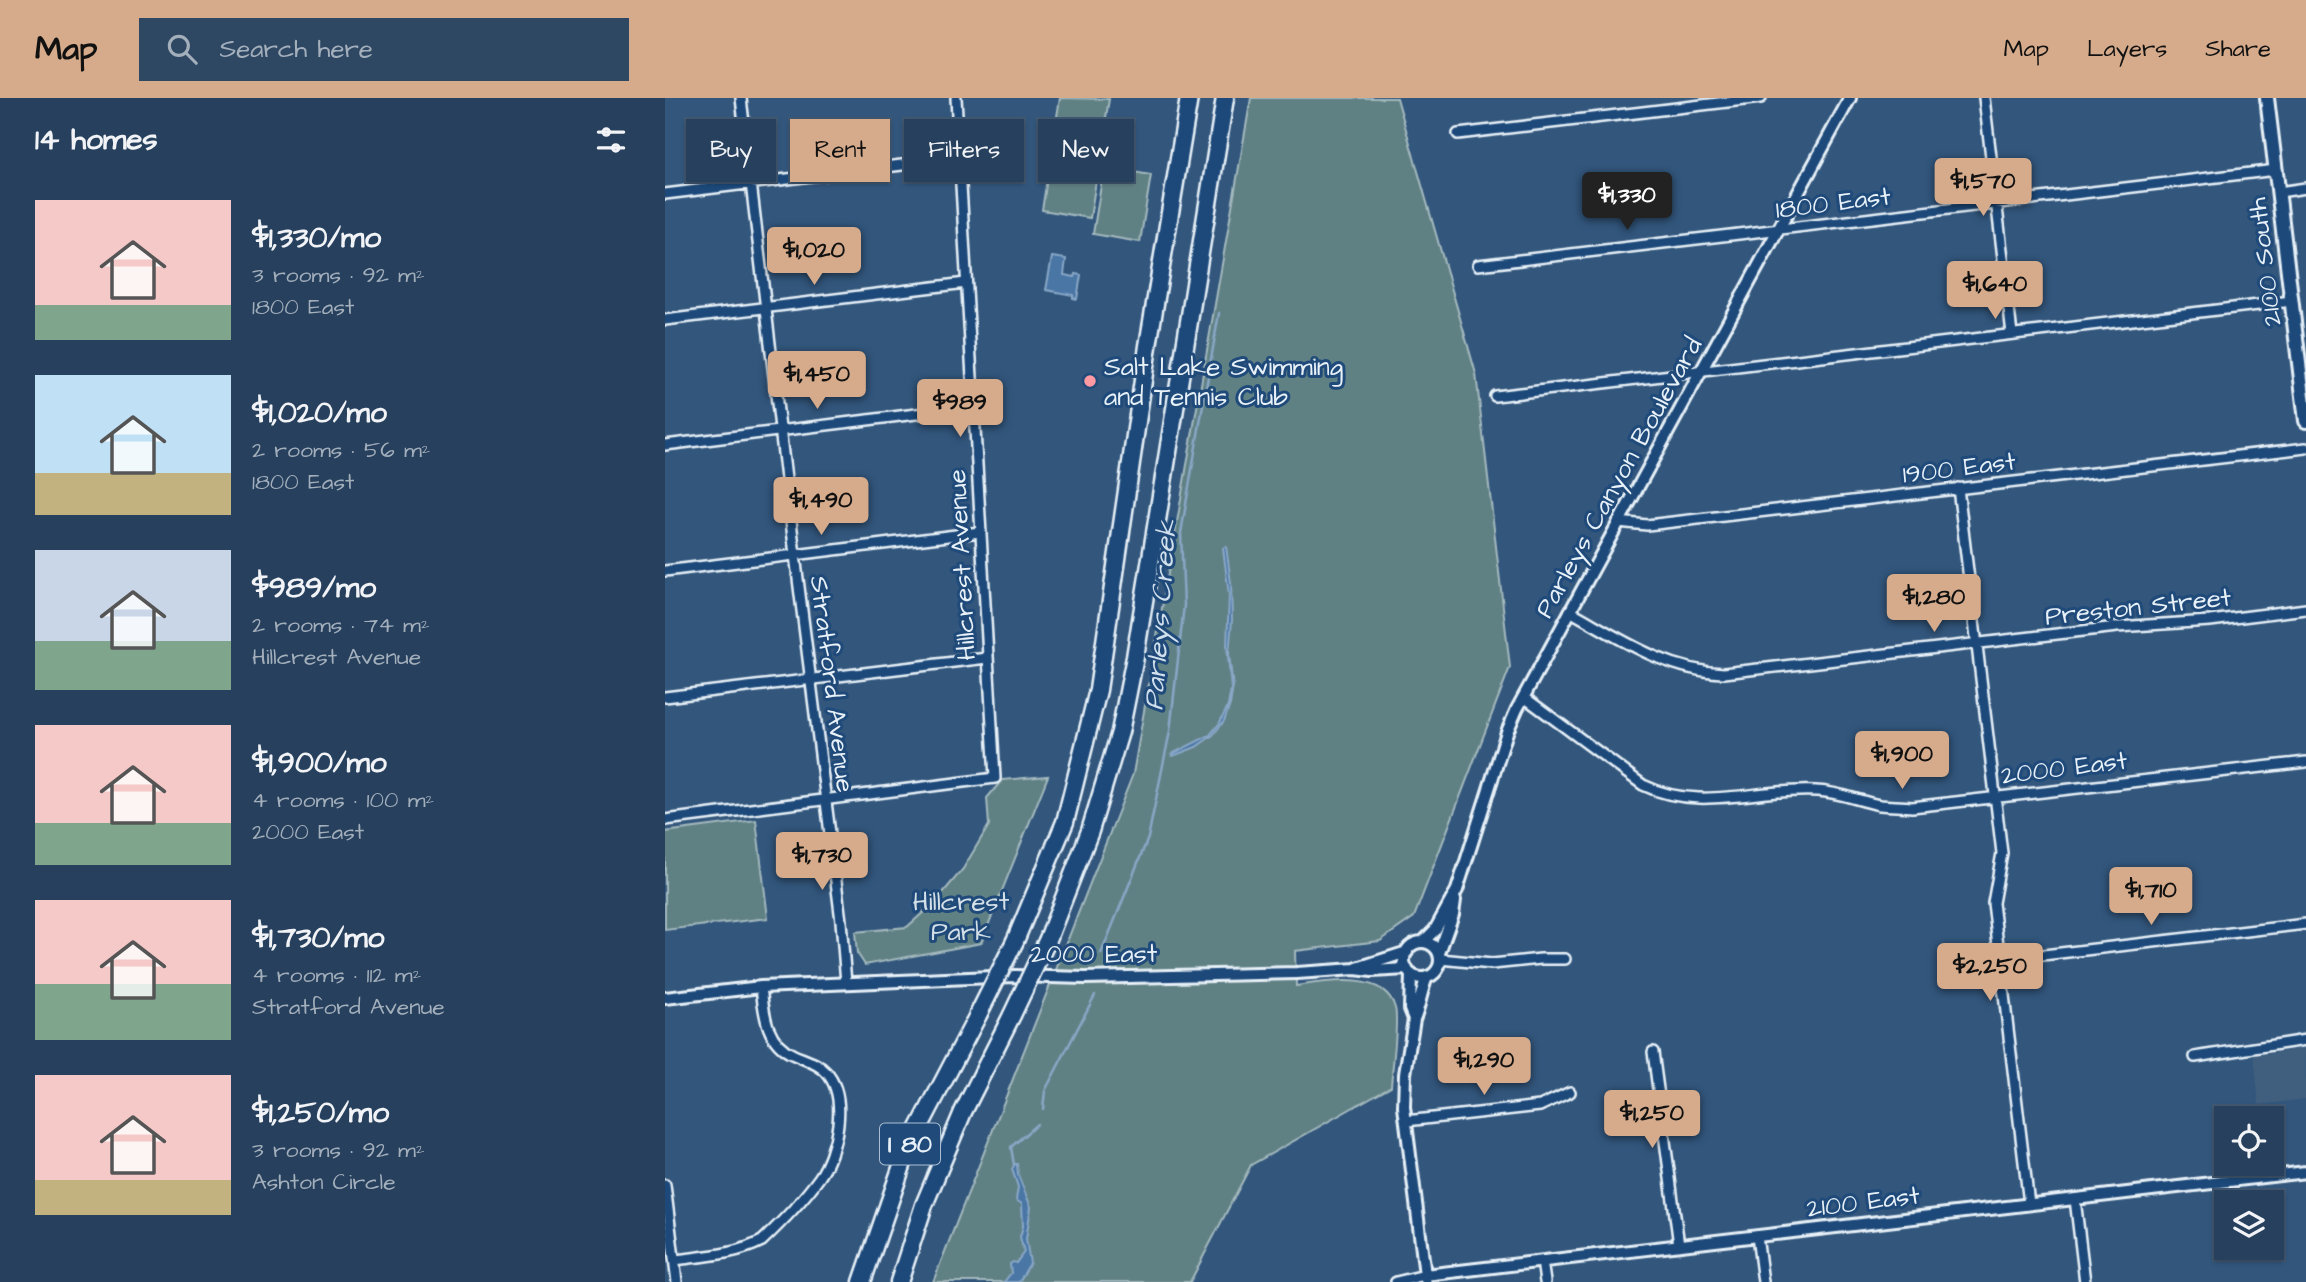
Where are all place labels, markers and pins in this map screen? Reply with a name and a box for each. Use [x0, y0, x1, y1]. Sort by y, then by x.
pin: $1,570 [1926, 158, 2040, 218]
pin: $1,330 [1570, 172, 1684, 232]
pin: $1,020 [757, 228, 871, 287]
pin: $1,640 [1938, 262, 2052, 321]
place label: Salt Lake Swimming and Tennis Club [1104, 349, 1343, 415]
pin: $1,450 [760, 352, 874, 411]
marker: Salt Lake Swimming and Tennis Club [1082, 373, 1098, 389]
pin: $989 [919, 380, 1001, 439]
pin: $1,490 [764, 478, 878, 537]
pin: $1,280 [1877, 574, 1991, 634]
pin: $1,900 [1845, 732, 1959, 791]
pin: $1,730 [765, 832, 879, 892]
pin: $1,710 [2094, 868, 2208, 927]
pin: $2,250 [1933, 944, 2047, 1003]
pin: $1,290 [1427, 1038, 1541, 1097]
pin: $1,250 [1595, 1090, 1709, 1150]

